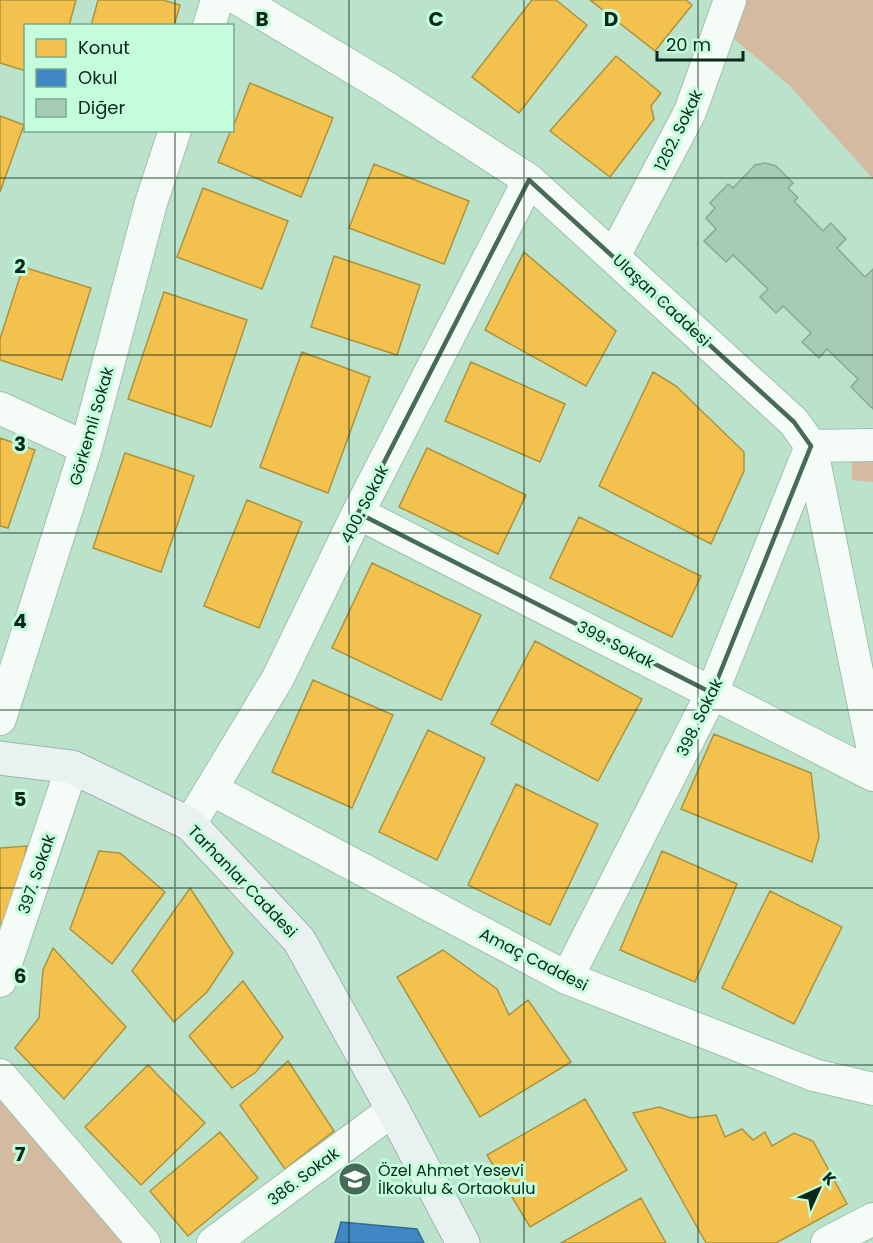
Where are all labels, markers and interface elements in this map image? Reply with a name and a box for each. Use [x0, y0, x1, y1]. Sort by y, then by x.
text: B [255, 5, 269, 33]
text: C [428, 5, 444, 33]
text: D [604, 5, 618, 33]
legend [24, 24, 234, 132]
scale bar [657, 24, 742, 62]
text: 20 m [666, 32, 711, 57]
text: Konut [78, 35, 130, 60]
text: Okul [78, 65, 117, 90]
street label: 1262. Sokak [649, 85, 708, 175]
text: Diğer [78, 95, 125, 120]
street label: Ulaşan Caddesi [608, 249, 716, 352]
text: 2 [14, 252, 26, 280]
street label: Görkemli Sokak [64, 363, 120, 488]
text: 3 [14, 430, 26, 458]
street label: 400. Sokak [335, 461, 394, 547]
text: 4 [13, 607, 27, 635]
street label: 399. Sokak [573, 615, 659, 674]
street label: 398. Sokak [671, 674, 729, 760]
text: 5 [14, 785, 27, 813]
street label: Tarhanlar Caddesi [183, 820, 303, 943]
street label: 397. Sokak [12, 831, 61, 917]
street label: Amaç Caddesi [476, 922, 592, 997]
text: 6 [14, 962, 26, 990]
text: 7 [15, 1140, 26, 1168]
street label: 386. Sokak [263, 1141, 344, 1211]
place label: Özel Ahmet Yesevi İlkokulu & Ortaokulu [378, 1159, 535, 1200]
north arrow [789, 1159, 849, 1219]
school or university icon: Özel Ahmet Yesevi İlkokulu & Ortaokulu [337, 1161, 373, 1197]
text: K [817, 1167, 841, 1191]

